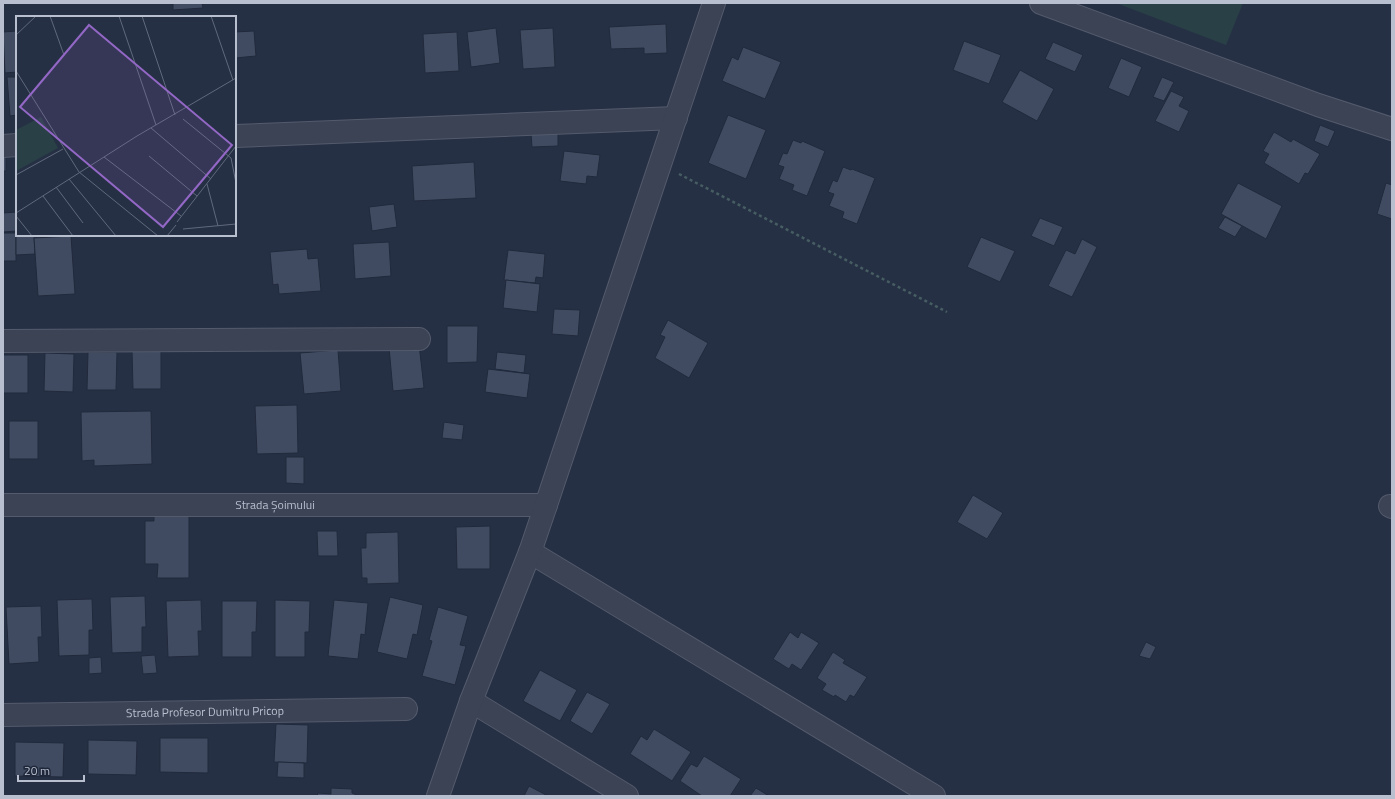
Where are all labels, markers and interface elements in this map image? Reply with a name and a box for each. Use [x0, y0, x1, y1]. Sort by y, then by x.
inset map [16, 16, 236, 236]
street label: Strada Șoimului [235, 495, 315, 514]
street label: Strada Profesor Dumitru Pricop [126, 701, 284, 722]
scale bar [18, 757, 84, 783]
text: 20 m [24, 761, 50, 780]

